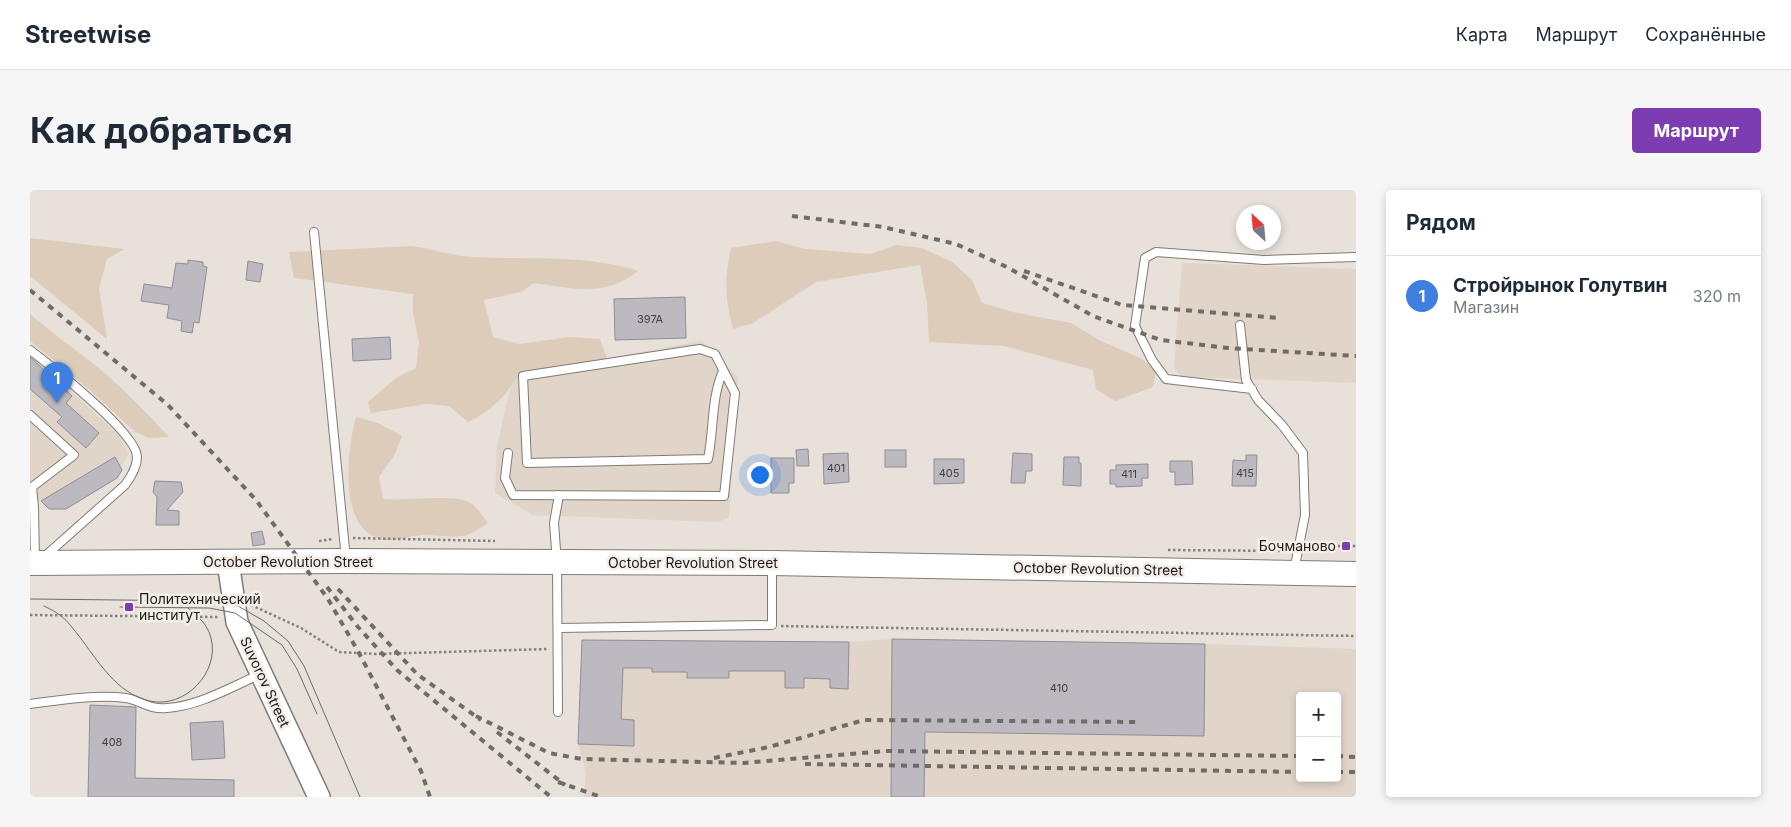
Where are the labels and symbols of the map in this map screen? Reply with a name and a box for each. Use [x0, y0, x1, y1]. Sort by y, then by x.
north arrow [1236, 205, 1281, 250]
house number: 397А [637, 312, 663, 326]
pin: 1 [41, 362, 73, 403]
house number: 401 [827, 461, 845, 475]
your location [747, 462, 773, 488]
house number: 405 [939, 466, 960, 480]
house number: 415 [1236, 466, 1254, 480]
house number: 411 [1121, 467, 1137, 481]
place label: Бочманово [1259, 537, 1336, 554]
marker: Бочманово [1340, 540, 1352, 552]
street label: October Revolution Street [203, 553, 373, 570]
street label: October Revolution Street [608, 554, 778, 571]
street label: October Revolution Street [1013, 559, 1184, 578]
place label: Политехнический институт [139, 590, 261, 623]
marker: Политехнический институт [123, 601, 135, 613]
street label: Suvorov Street [237, 634, 294, 730]
house number: 410 [1050, 681, 1068, 695]
house number: 408 [102, 735, 123, 749]

